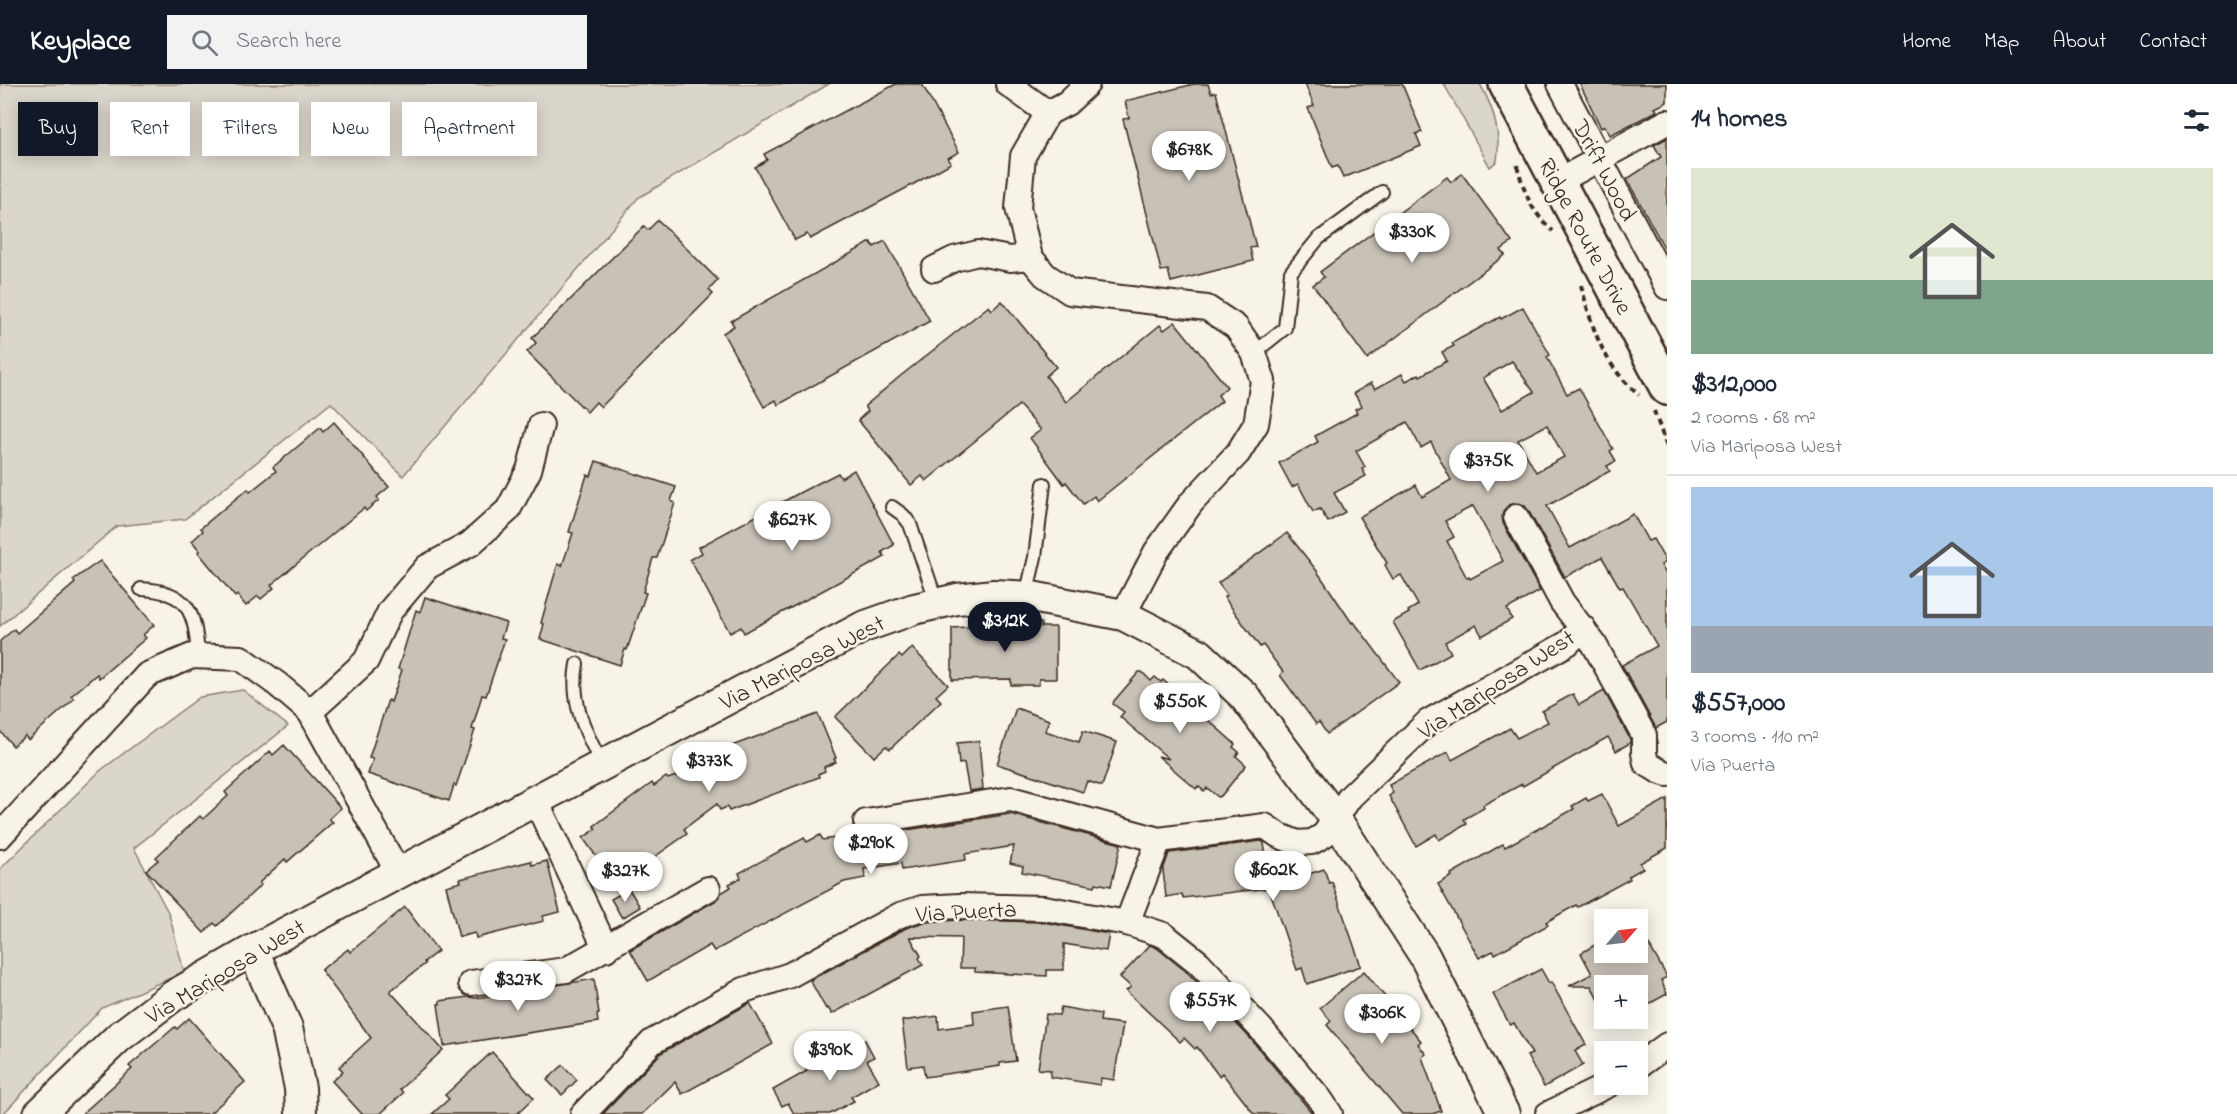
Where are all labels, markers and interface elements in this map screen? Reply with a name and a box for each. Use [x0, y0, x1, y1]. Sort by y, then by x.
search box [167, 15, 587, 69]
text: Keyplace [30, 22, 131, 63]
icon: search [188, 26, 221, 59]
text: Search here [236, 26, 341, 58]
text: Home [1902, 27, 1951, 57]
text: Map [1984, 27, 2019, 57]
text: About [2052, 27, 2106, 57]
text: Contact [2139, 27, 2207, 57]
text: 14 homes [1691, 101, 1787, 139]
chip: Buy [18, 102, 98, 156]
chip: Rent [110, 102, 190, 156]
chip: Filters [202, 102, 299, 156]
chip: New [311, 102, 390, 156]
chip: Apartment [402, 102, 537, 156]
icon: filters [2180, 104, 2213, 137]
street label: Drift Wood [1561, 113, 1644, 229]
pin: $678K [1147, 131, 1231, 182]
text: $678K [1166, 136, 1212, 165]
street label: Ridge Route Drive [1528, 153, 1640, 322]
icon: home [1898, 207, 2006, 315]
pin: $330K [1370, 213, 1454, 264]
text: $330K [1389, 218, 1435, 247]
text: $312,000 [1691, 366, 1777, 404]
text: 2 rooms · 68 m² [1691, 404, 1816, 433]
text: Via Mariposa West [1691, 433, 1842, 462]
pin: $375K [1446, 442, 1530, 493]
text: $375K [1463, 447, 1513, 476]
pin: $627K [750, 501, 834, 552]
text: $627K [768, 506, 816, 535]
icon: home [1898, 526, 2006, 634]
pin: $312K [963, 602, 1047, 653]
street label: Via Mariposa West [713, 607, 892, 721]
text: $312K [982, 607, 1028, 636]
street label: Via Mariposa West [1411, 622, 1583, 751]
pin: $550K [1138, 683, 1222, 734]
text: $557,000 [1691, 685, 1785, 723]
text: $550K [1153, 688, 1207, 717]
text: 3 rooms · 110 m² [1691, 723, 1819, 752]
pin: $373K [667, 742, 751, 793]
text: $373K [686, 747, 732, 776]
text: Via Puerta [1691, 752, 1775, 781]
pin: $290K [829, 824, 913, 875]
text: $290K [848, 829, 894, 858]
pin: $602K [1231, 851, 1315, 902]
pin: $327K [583, 852, 667, 903]
text: $602K [1248, 856, 1298, 885]
text: $327K [601, 857, 649, 886]
street label: Via Puerta [914, 893, 1018, 934]
north arrow [1594, 909, 1648, 963]
map controls [1594, 909, 1648, 1095]
street label: Via Mariposa West [139, 911, 313, 1035]
pin: $327K [476, 961, 560, 1012]
text: $327K [494, 966, 542, 995]
button: + [1594, 975, 1648, 1029]
pin: $557K [1168, 982, 1252, 1033]
text: $557K [1184, 987, 1236, 1016]
pin: $306K [1340, 994, 1424, 1045]
text: $306K [1358, 999, 1406, 1028]
pin: $390K [788, 1031, 872, 1082]
text: $390K [808, 1036, 852, 1065]
button: − [1594, 1041, 1648, 1095]

